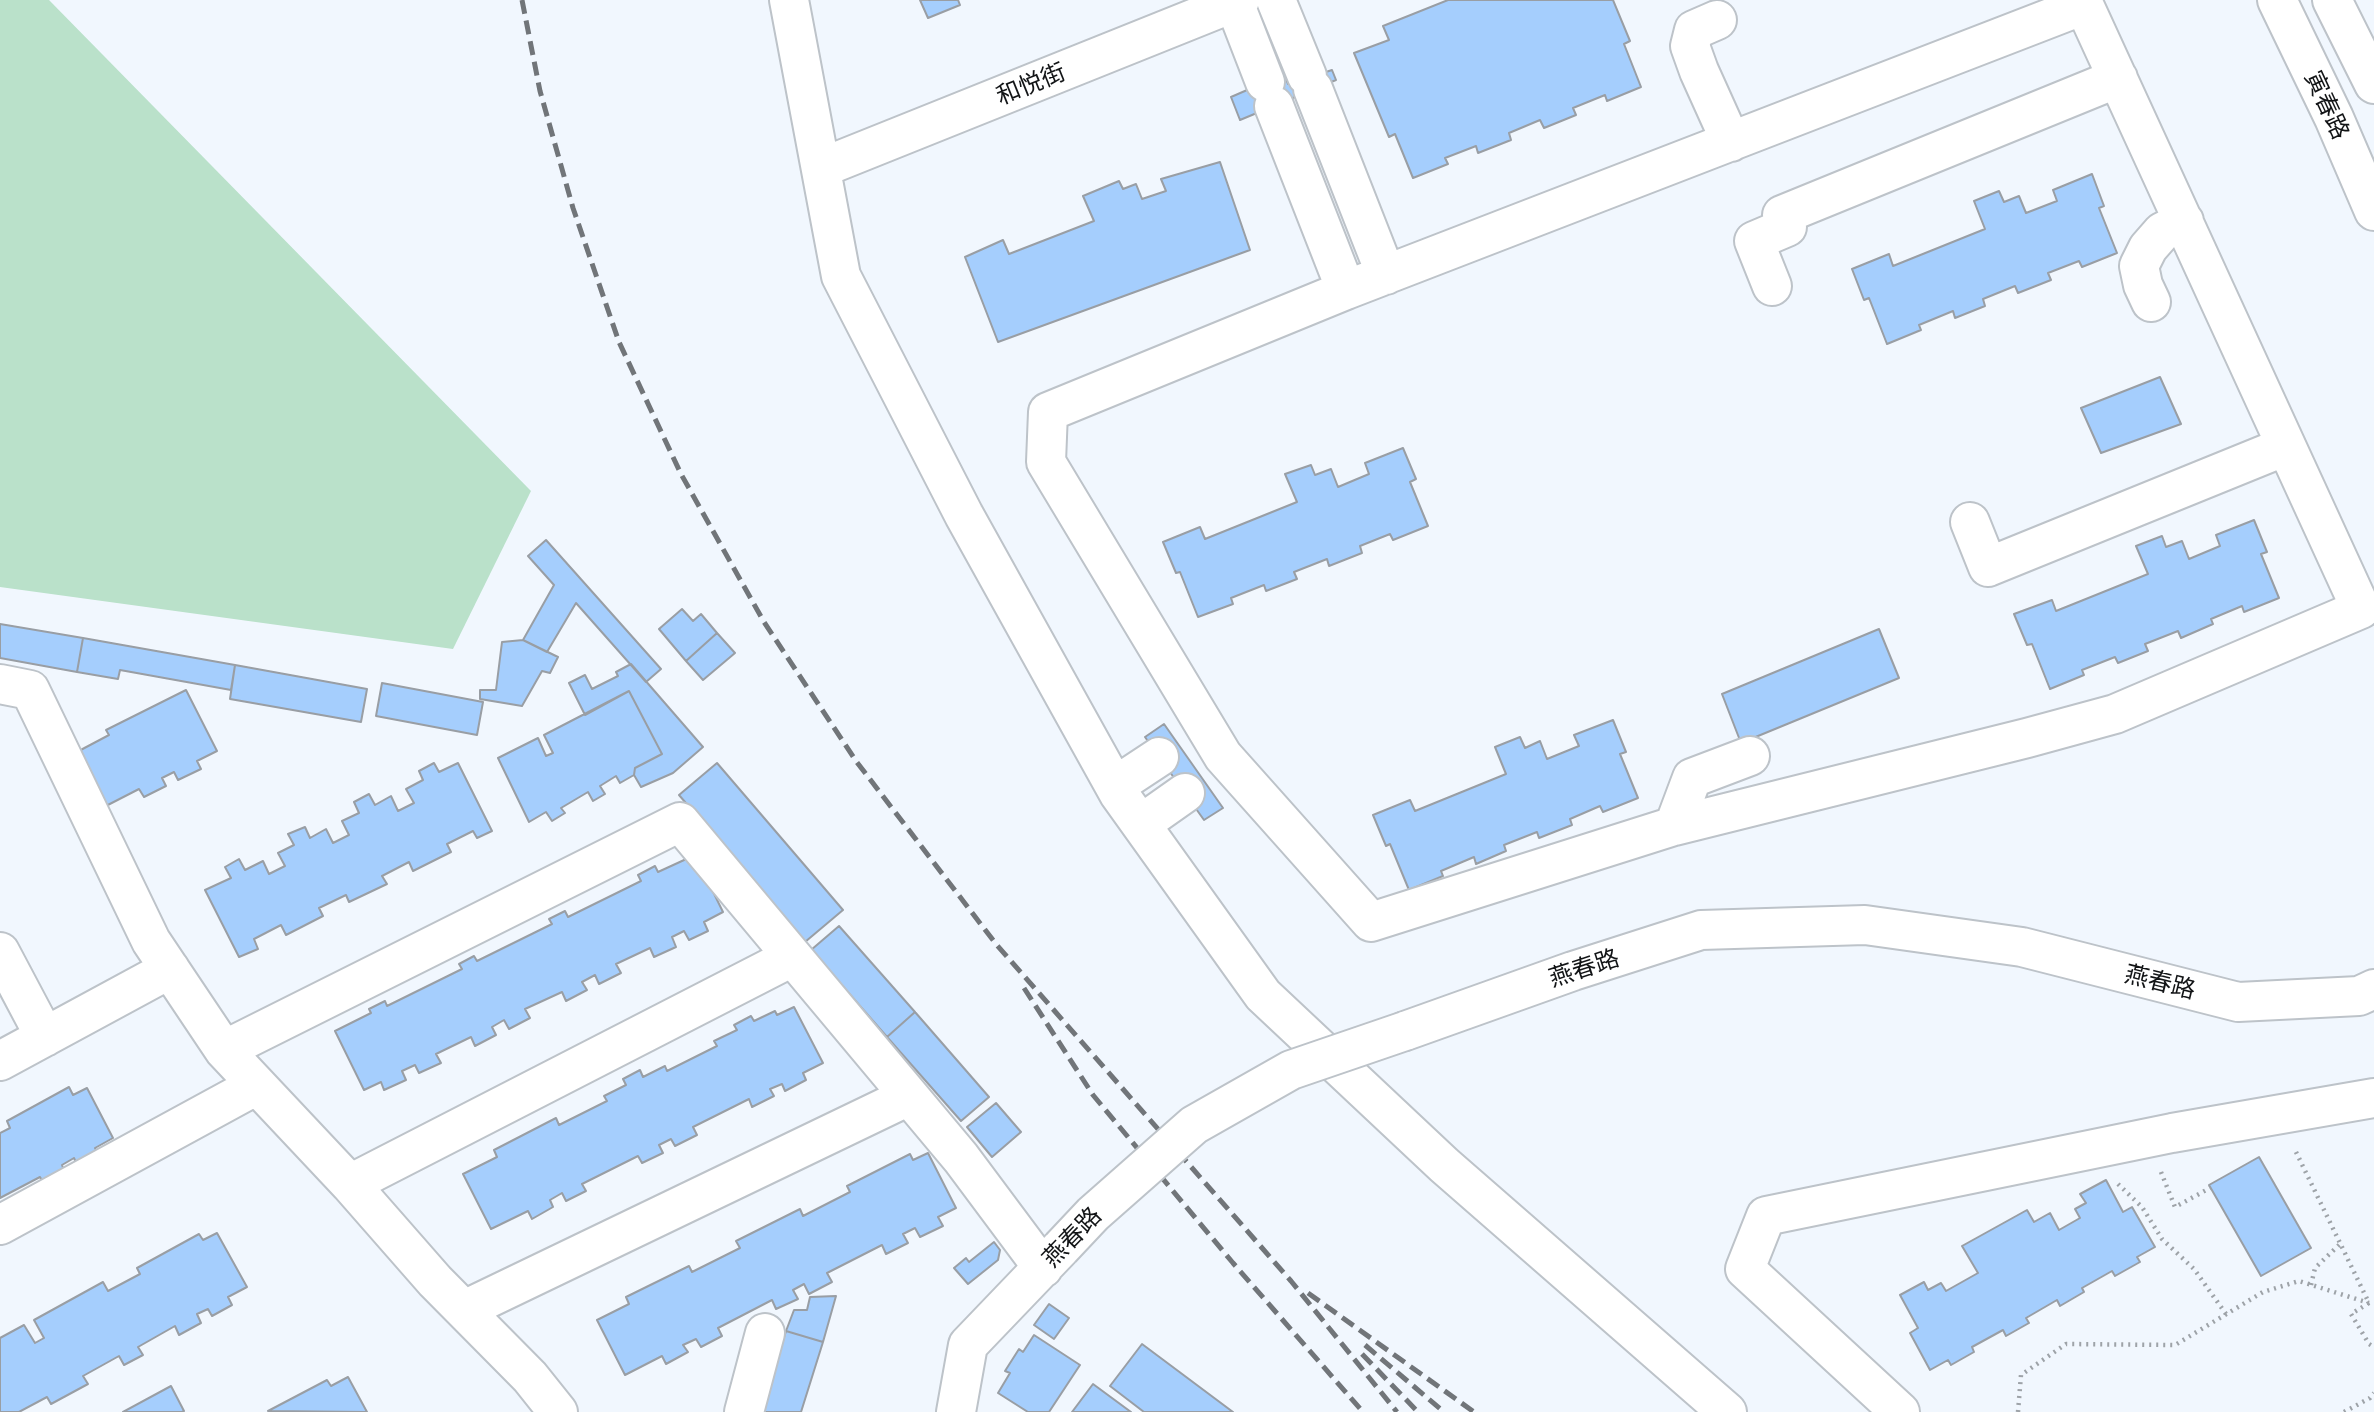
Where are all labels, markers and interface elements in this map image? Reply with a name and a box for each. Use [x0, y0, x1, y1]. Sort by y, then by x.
street label: 和悦街 [992, 57, 1070, 111]
street label: 寅春路 [2299, 66, 2355, 144]
street label: 燕春路 [1545, 943, 1623, 993]
street label: 燕春路 [2122, 959, 2198, 1005]
street label: 燕春路 [1037, 1201, 1107, 1273]

